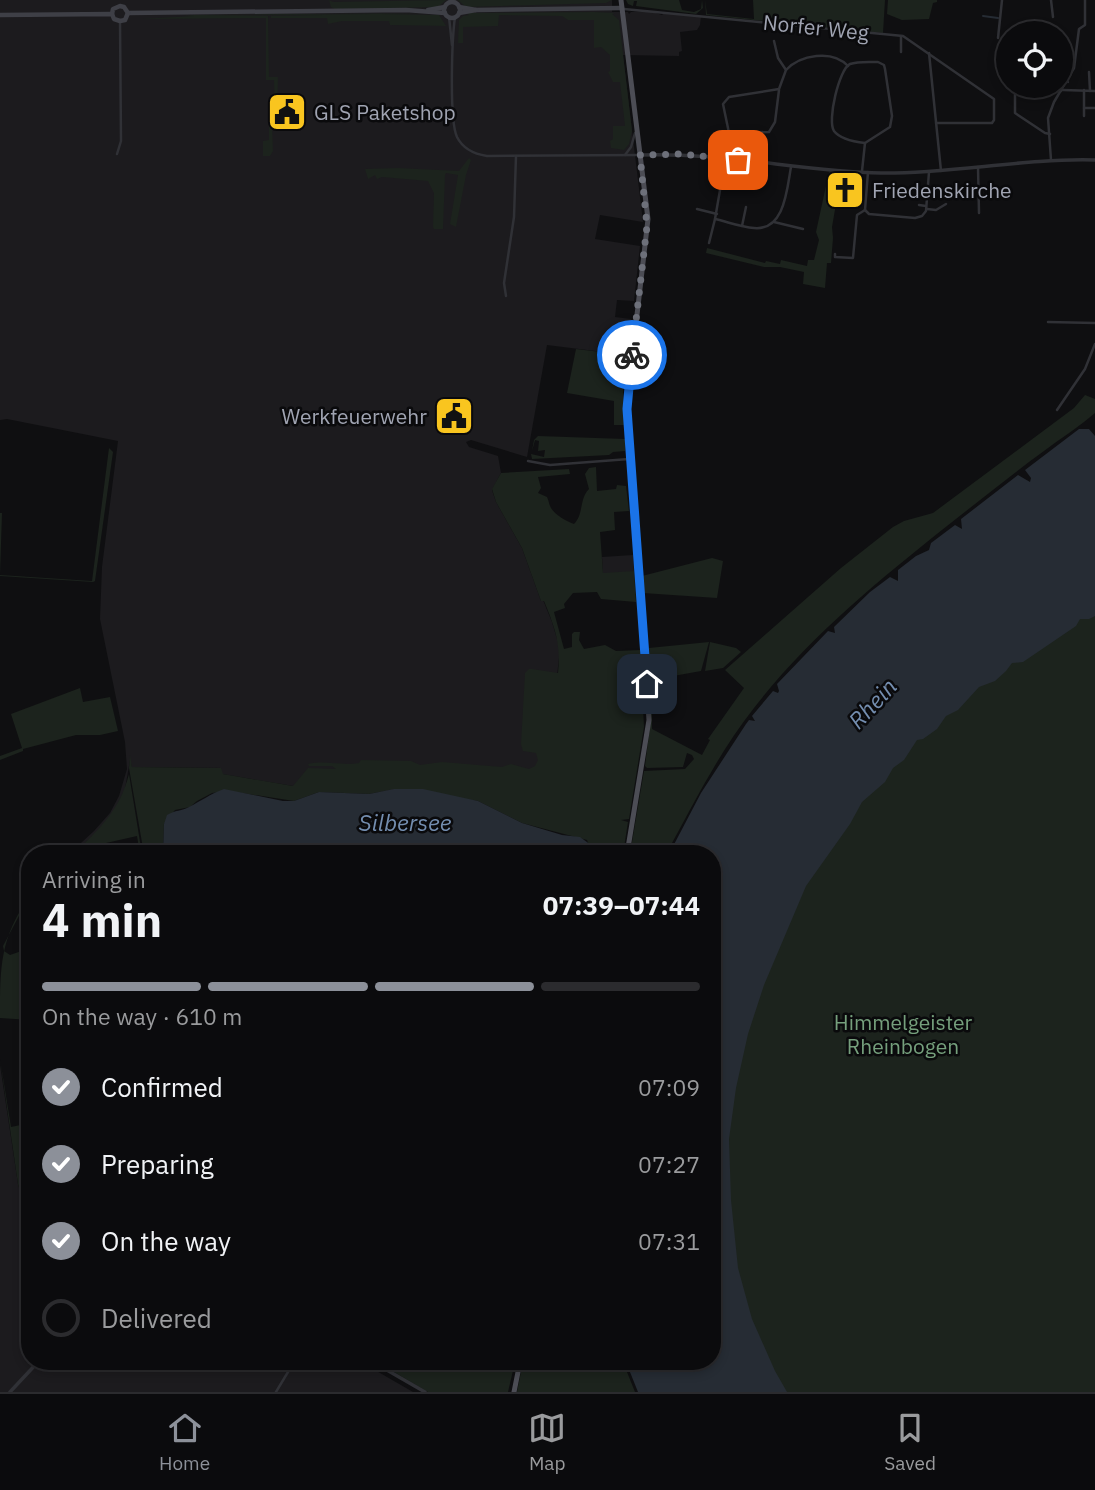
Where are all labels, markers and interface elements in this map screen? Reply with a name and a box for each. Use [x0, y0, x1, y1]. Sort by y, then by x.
street label: Norfer Weg [762, 8, 870, 46]
map controls [996, 21, 1073, 98]
button: locate [996, 21, 1073, 98]
public building icon: GLS Paketshop [266, 91, 308, 133]
place label: GLS Paketshop [314, 98, 456, 126]
pin [708, 130, 768, 190]
icon: bag [719, 141, 757, 179]
church icon: Friedenskirche [824, 169, 866, 211]
place label: Friedenskirche [872, 176, 1012, 204]
courier [597, 320, 667, 390]
icon: bike [613, 336, 651, 374]
public building icon: Werkfeuerwehr [433, 395, 475, 437]
place label: Werkfeuerwehr [282, 402, 427, 430]
pin [617, 654, 677, 714]
icon: home [628, 665, 666, 703]
water label: Rhein [841, 671, 903, 735]
water label: Silbersee [358, 807, 452, 837]
text: Arriving in [42, 864, 146, 894]
text: 07:39–07:44 [543, 888, 700, 922]
text: 4 min [42, 890, 162, 950]
text: On the way · 610 m [42, 1001, 242, 1031]
park label: Himmelgeister Rheinbogen [834, 1008, 972, 1060]
icon: check [42, 1068, 80, 1106]
text: Confirmed [101, 1070, 223, 1104]
text: 07:09 [638, 1072, 700, 1102]
icon: check [42, 1145, 80, 1183]
text: Preparing [101, 1147, 214, 1181]
text: 07:27 [638, 1149, 700, 1179]
icon: check [42, 1222, 80, 1260]
text: On the way [101, 1224, 231, 1258]
text: 07:31 [638, 1226, 700, 1256]
text: Delivered [101, 1301, 212, 1335]
tab: Home [159, 1409, 210, 1475]
tab: Map [528, 1409, 566, 1475]
tab: Saved [884, 1409, 936, 1475]

